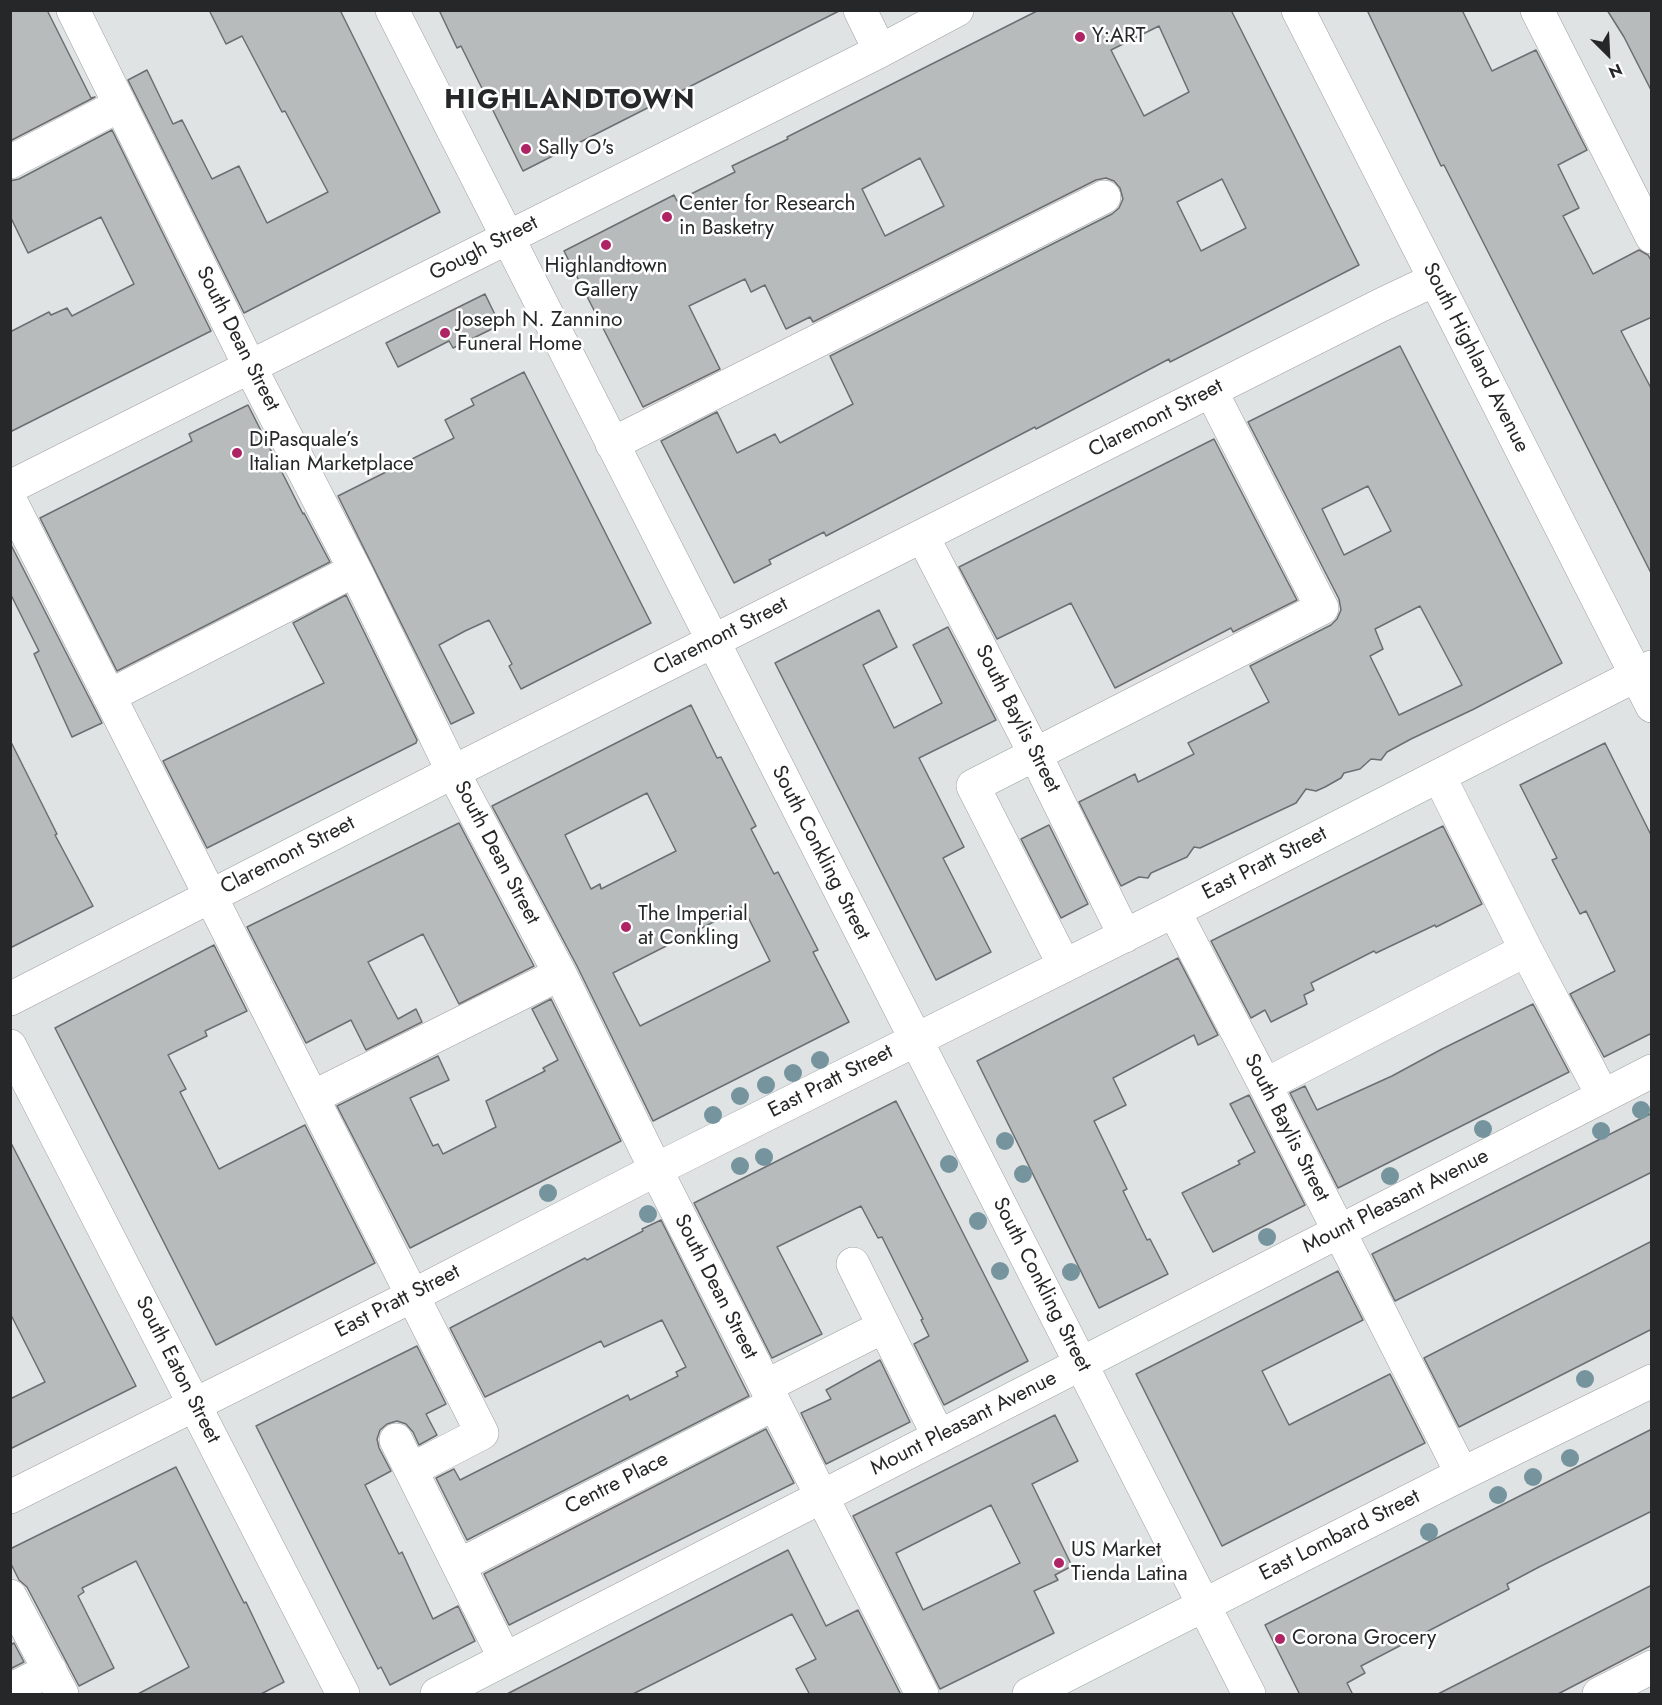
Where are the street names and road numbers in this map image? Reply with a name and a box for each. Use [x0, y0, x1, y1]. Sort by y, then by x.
street label: Gough Street [426, 211, 542, 287]
street label: South Highland Avenue [1416, 259, 1534, 457]
street label: South Dean Street [190, 262, 284, 416]
street label: Claremont Street [1085, 374, 1227, 464]
street label: Claremont Street [650, 592, 792, 682]
street label: South Baylis Street [969, 641, 1065, 797]
street label: South Conkling Street [765, 762, 875, 944]
street label: South Dean Street [448, 777, 544, 929]
street label: Claremont Street [217, 811, 359, 901]
street label: East Pratt Street [1199, 822, 1331, 906]
street label: East Pratt Street [765, 1040, 897, 1124]
street label: South Baylis Street [1238, 1050, 1334, 1206]
street label: Mount Pleasant Avenue [1299, 1144, 1493, 1260]
street label: South Conkling Street [986, 1194, 1096, 1376]
street label: South Dean Street [668, 1210, 762, 1364]
street label: East Pratt Street [332, 1260, 464, 1344]
street label: South Eaton Street [129, 1292, 225, 1448]
street label: Mount Pleasant Avenue [867, 1366, 1061, 1482]
street label: Centre Place [561, 1447, 673, 1521]
street label: East Lombard Street [1256, 1485, 1424, 1587]

